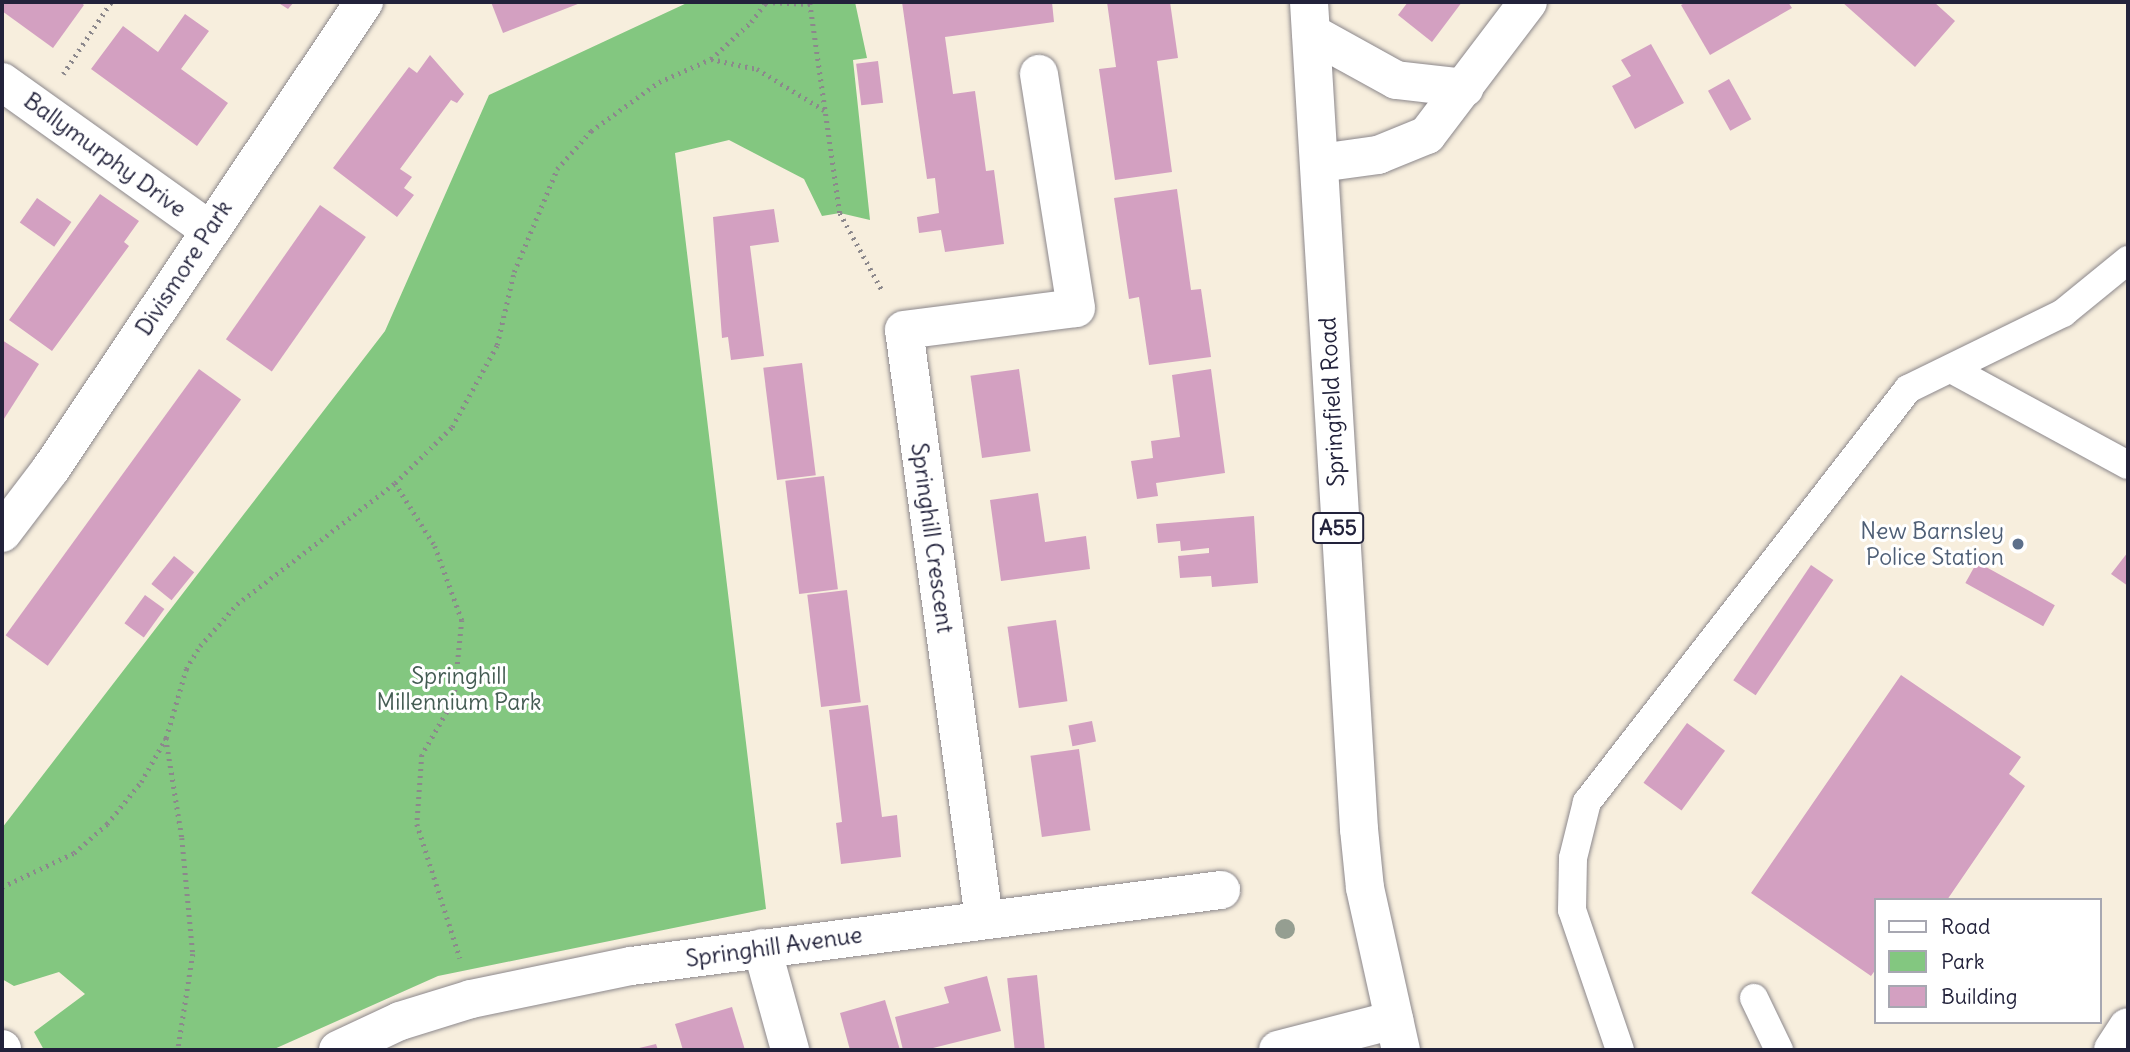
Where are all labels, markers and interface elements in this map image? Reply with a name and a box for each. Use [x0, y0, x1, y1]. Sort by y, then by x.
street label: Ballymurphy Drive [19, 87, 191, 223]
street label: Divismore Park [130, 195, 238, 341]
street label: Springfield Road [1314, 317, 1350, 487]
street label: Springhill Crescent [905, 441, 959, 635]
road number: A55 [1312, 510, 1364, 546]
place label: New Barnsley Police Station [1860, 517, 2004, 571]
marker: New Barnsley Police Station [2010, 536, 2026, 552]
park label: Springhill Millennium Park [377, 662, 541, 716]
legend [1874, 898, 2102, 1024]
text: Road [1941, 913, 1990, 940]
street label: Springhill Avenue [684, 921, 864, 973]
text: Park [1941, 948, 1984, 975]
text: Building [1941, 983, 2017, 1010]

